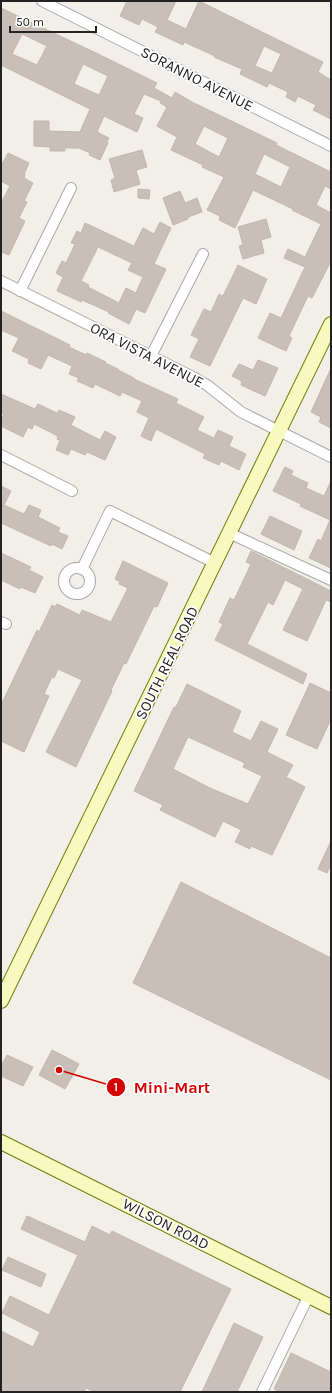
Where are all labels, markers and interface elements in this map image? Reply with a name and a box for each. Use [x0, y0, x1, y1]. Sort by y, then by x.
scale bar [10, 8, 96, 34]
text: 50 m [16, 15, 44, 29]
street label: SORANNO AVENUE [138, 43, 256, 115]
street label: ORA VISTA AVENUE [87, 319, 207, 391]
street label: SOUTH REAL ROAD [132, 603, 202, 723]
callout: Mini-Mart [106, 1073, 218, 1101]
text: Mini-Mart [134, 1078, 210, 1097]
text: 1 [114, 1080, 118, 1094]
street label: WILSON ROAD [120, 1195, 212, 1253]

